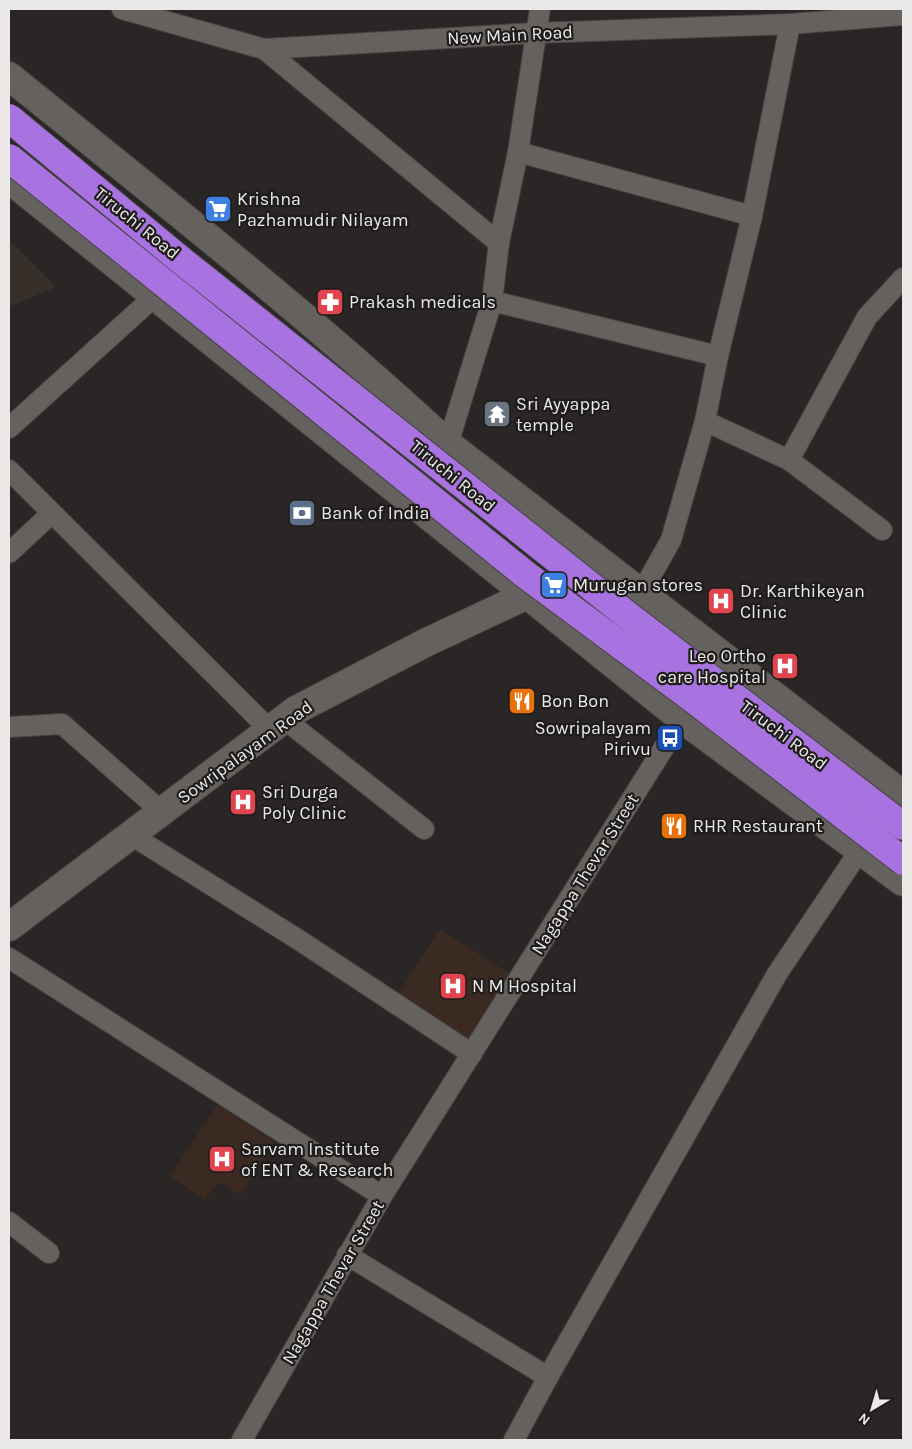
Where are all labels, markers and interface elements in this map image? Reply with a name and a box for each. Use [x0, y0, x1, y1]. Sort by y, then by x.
street label: New Main Road [447, 21, 573, 49]
street label: Tiruchi Road [90, 182, 184, 264]
place label: Krishna Pazhamudir Nilayam [237, 188, 409, 231]
supermarket icon: Krishna Pazhamudir Nilayam [203, 194, 233, 224]
pharmacy icon: Prakash medicals [315, 287, 345, 317]
place label: Prakash medicals [349, 291, 496, 313]
place label: Sri Ayyappa temple [516, 393, 610, 436]
temple icon: Sri Ayyappa temple [482, 399, 512, 429]
street label: Tiruchi Road [406, 435, 500, 517]
bank icon: Bank of India [287, 498, 317, 528]
place label: Bank of India [321, 502, 430, 524]
supermarket icon: Murugan stores [539, 570, 569, 600]
place label: Murugan stores [573, 574, 703, 596]
place label: Dr. Karthikeyan Clinic [740, 580, 865, 623]
hospital icon: Dr. Karthikeyan Clinic [706, 586, 736, 616]
place label: Leo Ortho care Hospital [658, 645, 766, 688]
hospital icon: Leo Ortho care Hospital [770, 651, 800, 681]
restaurant icon: Bon Bon [507, 686, 537, 716]
place label: Bon Bon [541, 690, 609, 712]
street label: Tiruchi Road [736, 695, 832, 775]
street label: Sowripalayam Road [173, 696, 317, 808]
place label: Sowripalayam Pirivu [535, 717, 651, 760]
bus stop icon: Sowripalayam Pirivu [655, 723, 685, 753]
place label: Sri Durga Poly Clinic [262, 781, 346, 824]
hospital icon: Sri Durga Poly Clinic [228, 787, 258, 817]
street label: Nagappa Thevar Street [526, 789, 644, 959]
restaurant icon: RHR Restaurant [659, 811, 689, 841]
place label: RHR Restaurant [693, 815, 823, 837]
hospital icon: N M Hospital [438, 971, 468, 1001]
place label: N M Hospital [472, 975, 577, 997]
place label: Sarvam Institute of ENT & Research [241, 1138, 393, 1181]
hospital icon: Sarvam Institute of ENT & Research [207, 1144, 237, 1174]
street label: Nagappa Thevar Street [277, 1196, 389, 1368]
north arrow [847, 1384, 897, 1434]
text: N [855, 1409, 873, 1429]

